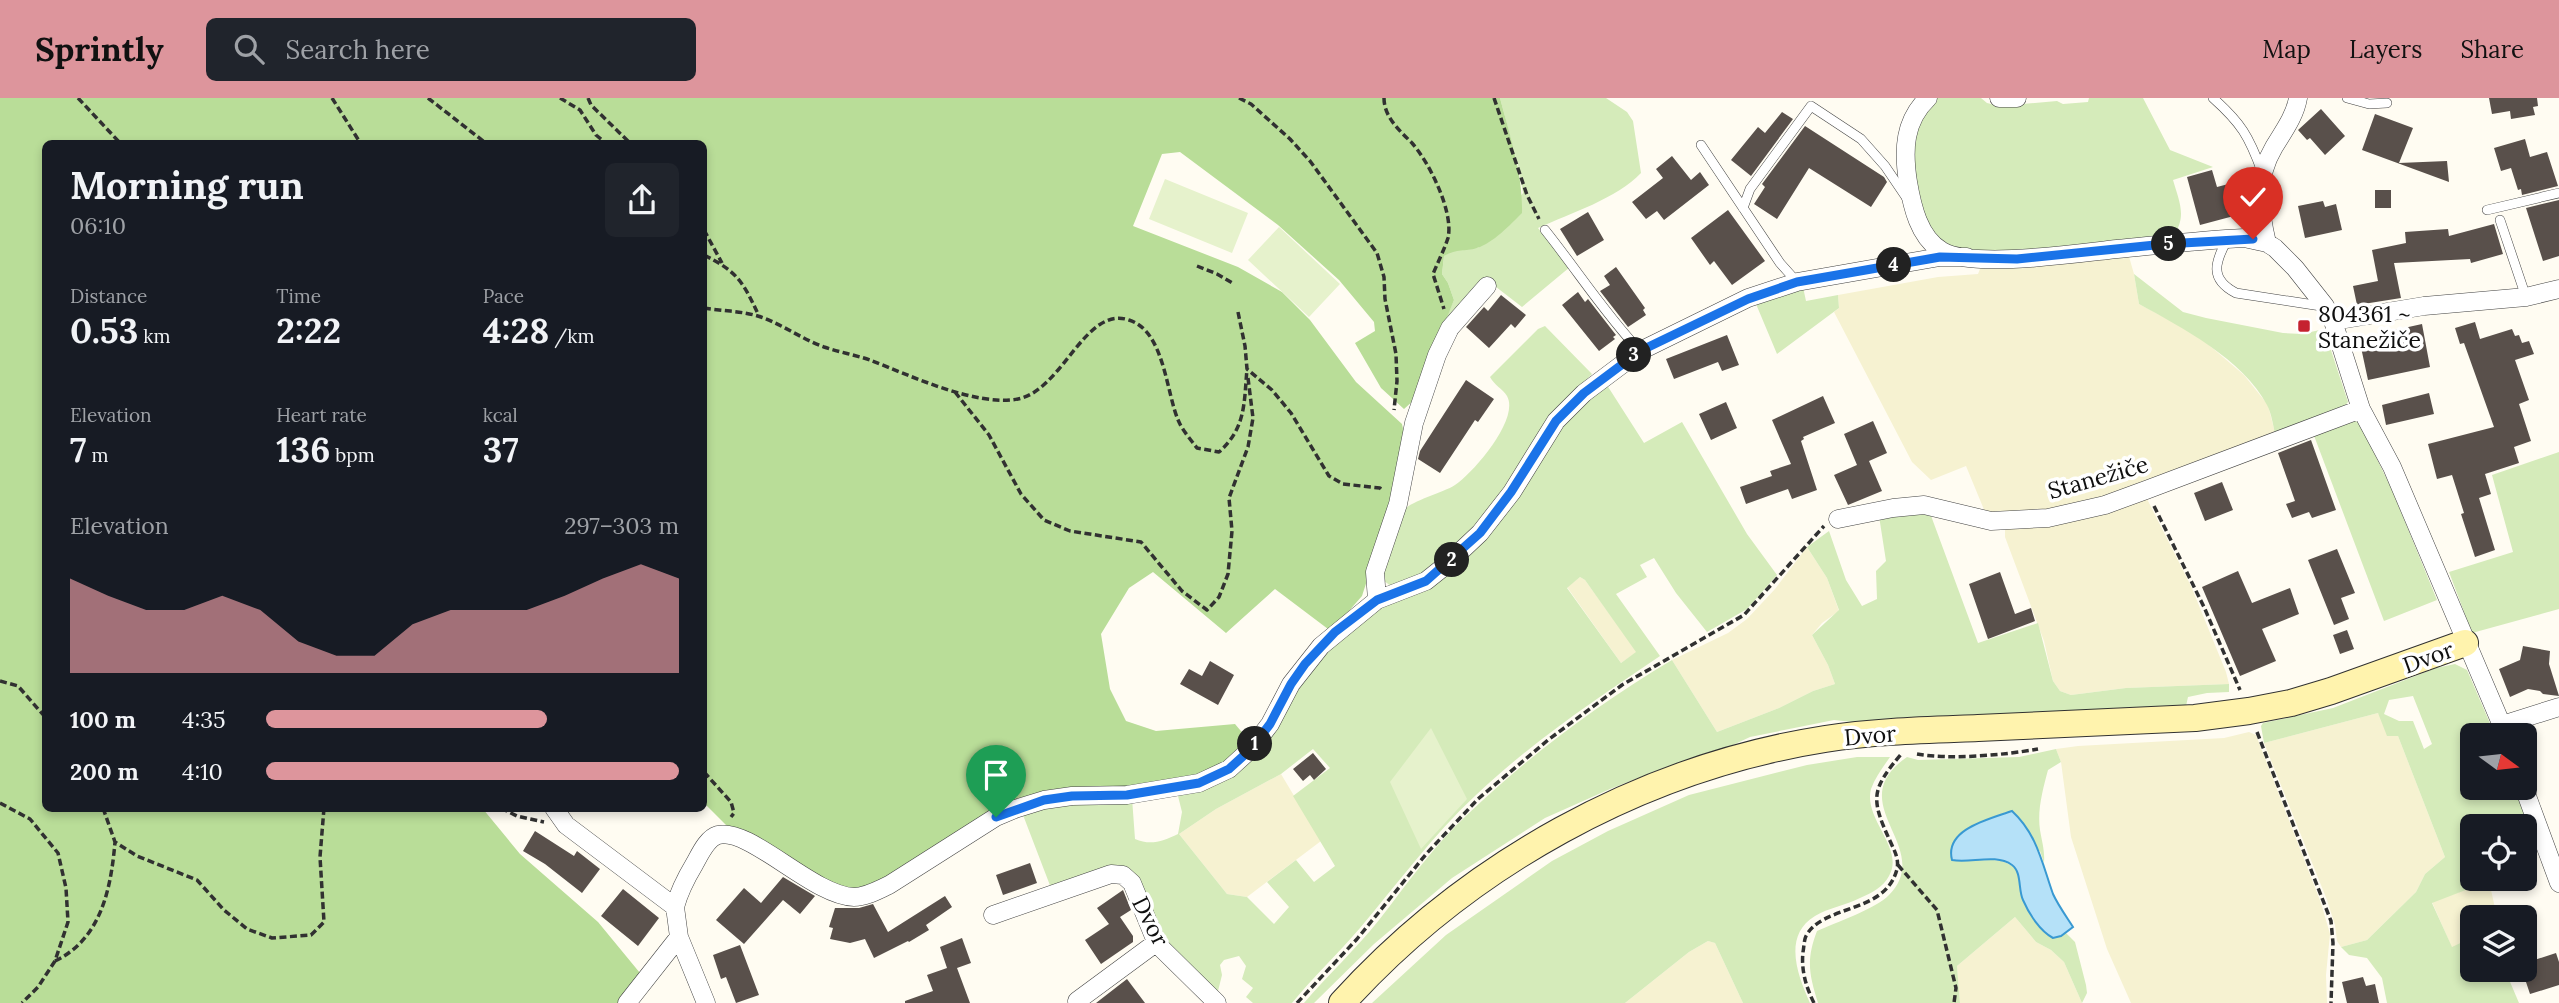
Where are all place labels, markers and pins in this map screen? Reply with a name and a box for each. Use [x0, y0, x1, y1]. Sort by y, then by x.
pin [2223, 167, 2283, 239]
pin: 5 [2152, 226, 2186, 262]
pin: 4 [1876, 248, 1912, 282]
place label: 804361 ~ Stanežiče [2318, 299, 2421, 354]
marker: 804361 ~ Stanežiče [2296, 318, 2312, 334]
pin: 3 [1616, 338, 1652, 372]
pin: 2 [1434, 542, 1470, 578]
pin: 1 [1238, 726, 1272, 762]
pin [966, 745, 1026, 817]

